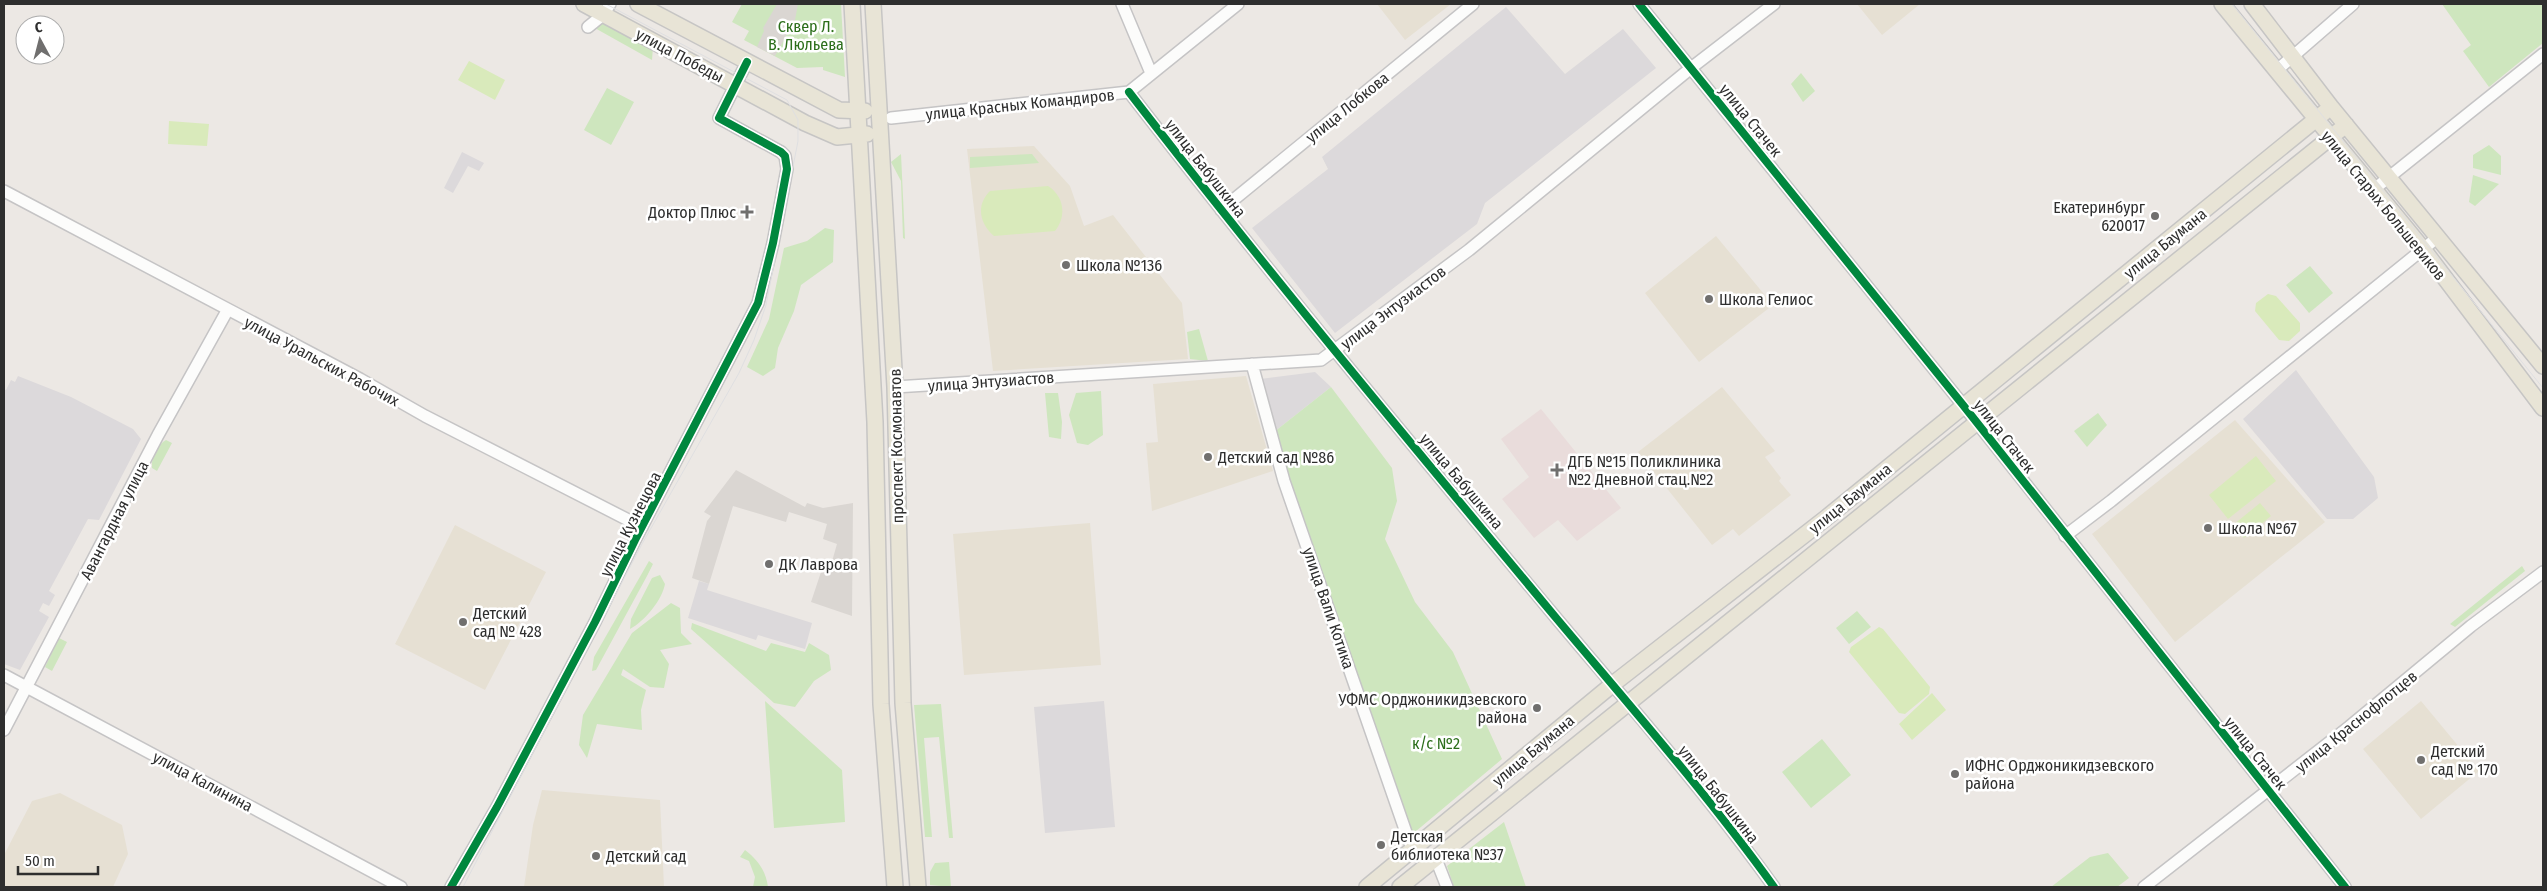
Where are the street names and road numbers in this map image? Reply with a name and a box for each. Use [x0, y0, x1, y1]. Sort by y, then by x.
street label: улица Победы [633, 24, 727, 87]
street label: улица Лобкова [1302, 68, 1393, 147]
street label: улица Стачек [1715, 80, 1786, 161]
street label: улица Красных Командиров [925, 85, 1115, 124]
street label: улица Бабушкина [1161, 115, 1250, 221]
street label: улица Старых Большевиков [2317, 127, 2450, 284]
street label: улица Баумана [2120, 204, 2211, 283]
street label: улица Энтузиастов [1337, 262, 1450, 353]
street label: улица Уральских Рабочих [241, 312, 403, 410]
street label: проспект Космонавтов [886, 368, 907, 524]
street label: улица Энтузиастов [927, 368, 1055, 395]
street label: улица Стачек [1970, 396, 2040, 477]
street label: улица Бабушкина [1416, 429, 1507, 533]
street label: Авангардная улица [76, 458, 153, 583]
street label: улица Баумана [1805, 459, 1896, 538]
street label: улица Кузнецова [596, 468, 665, 580]
street label: улица Вали Котика [1299, 545, 1358, 672]
street label: улица Краснофлотцев [2292, 666, 2421, 776]
street label: улица Баумана [1489, 711, 1578, 790]
street label: улица Стачек [2220, 713, 2291, 794]
street label: улица Бабушкина [1674, 741, 1763, 847]
street label: улица Калинина [150, 747, 256, 816]

